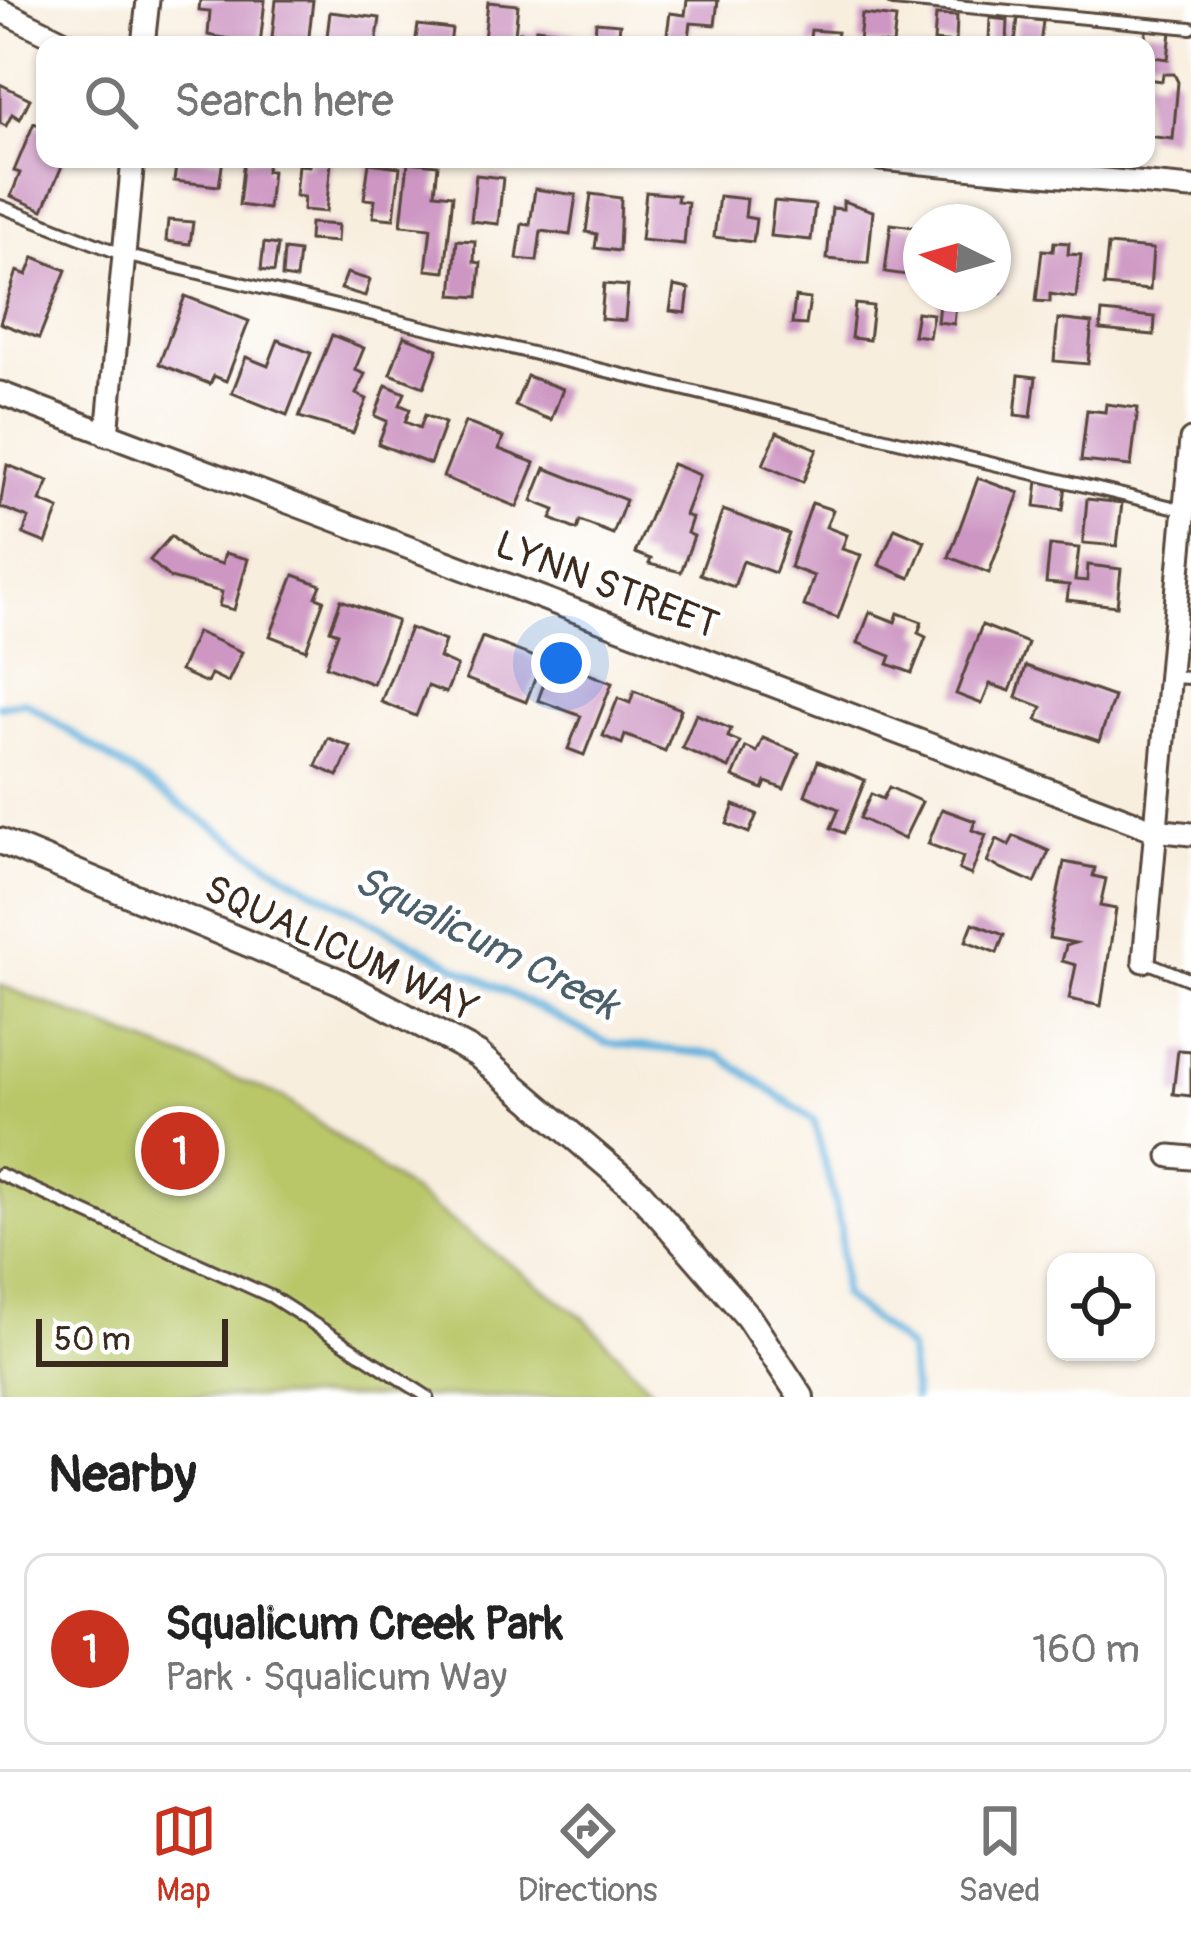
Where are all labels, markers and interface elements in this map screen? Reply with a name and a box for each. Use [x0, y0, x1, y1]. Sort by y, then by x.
search box [36, 36, 1155, 168]
icon: search [78, 69, 144, 135]
text: Search here [174, 74, 394, 130]
north arrow [903, 204, 1011, 312]
street label: LYNN STREET [489, 520, 725, 650]
your location [531, 633, 591, 693]
water label: Squalicum Creek [345, 854, 630, 1033]
street label: SQUALICUM WAY [196, 864, 486, 1034]
pin: 1 [141, 1106, 219, 1196]
map controls [1047, 1253, 1155, 1361]
button: locate [1047, 1253, 1155, 1361]
scale bar [36, 1313, 228, 1366]
text: 50 m [54, 1319, 131, 1360]
text: Nearby [48, 1443, 196, 1507]
text: Squalicum Creek Park [165, 1597, 563, 1653]
text: 1 [82, 1625, 98, 1674]
text: 160 m [1032, 1625, 1140, 1674]
text: Park · Squalicum Way [165, 1653, 507, 1702]
tab: Map [151, 1798, 217, 1911]
tab: Directions [518, 1798, 658, 1911]
tab: Saved [959, 1798, 1040, 1911]

